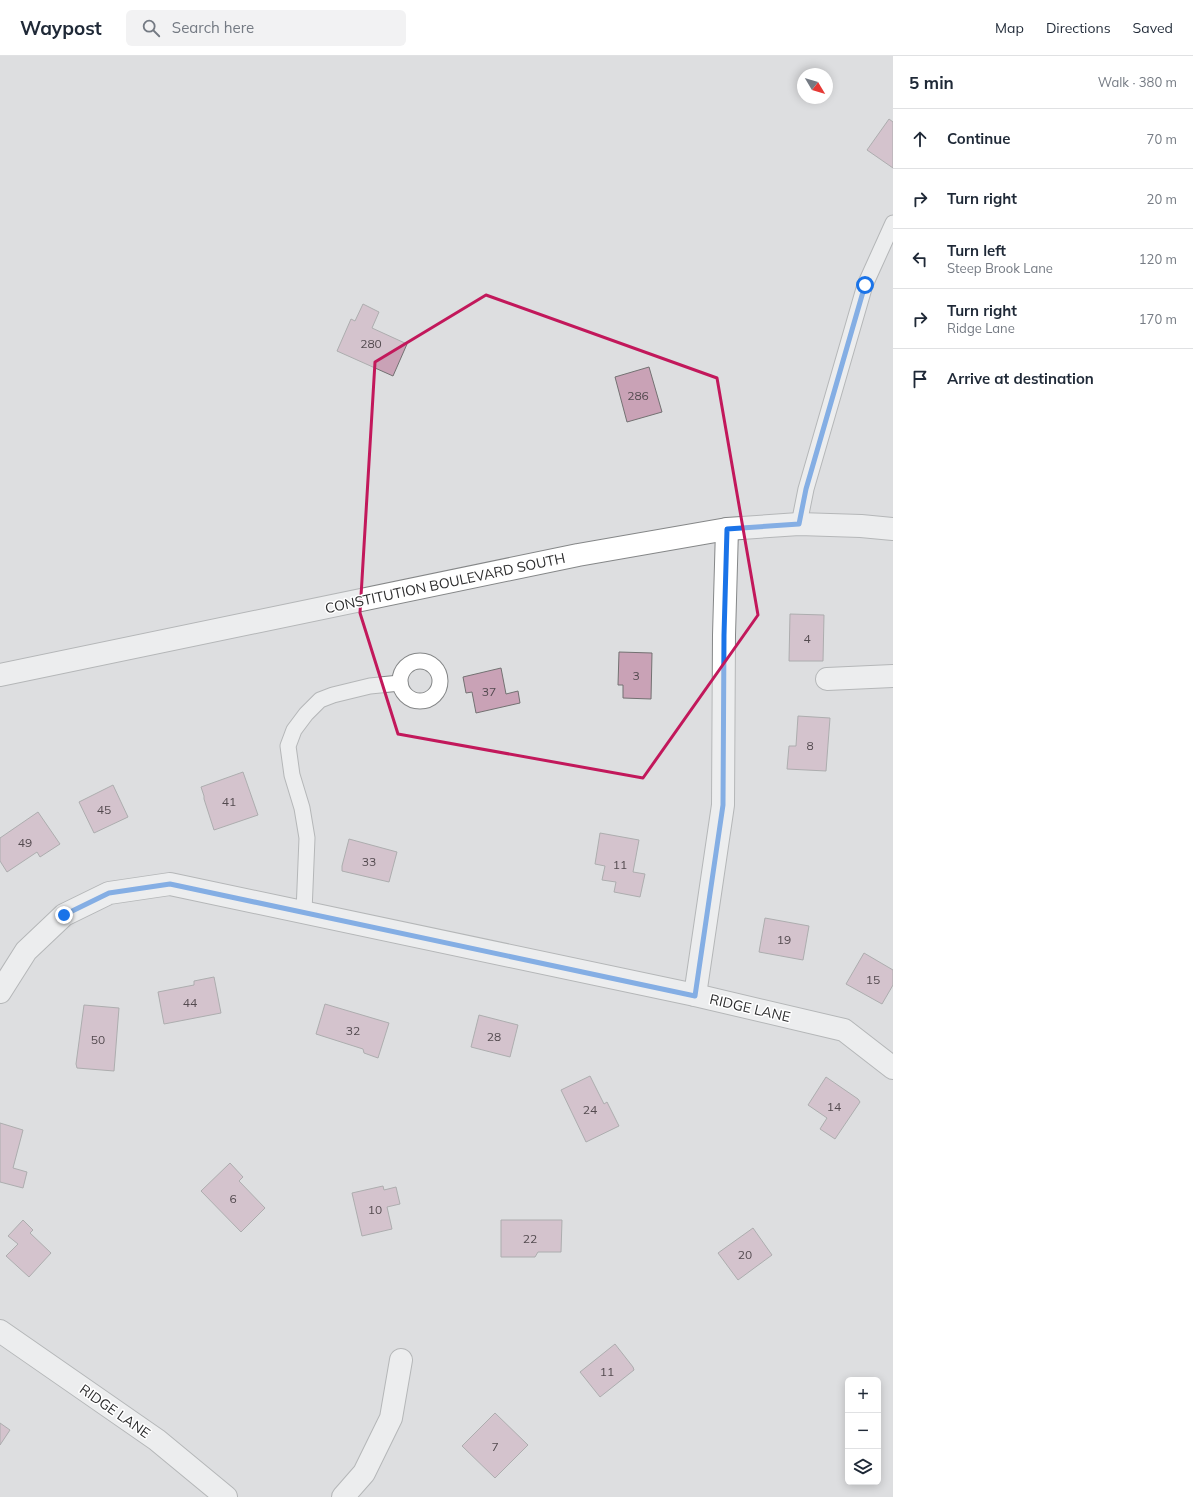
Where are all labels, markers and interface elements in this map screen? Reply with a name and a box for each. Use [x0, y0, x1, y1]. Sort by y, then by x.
search box [126, 10, 406, 46]
text: Waypost [20, 16, 102, 40]
icon: search [140, 17, 162, 39]
text: Search here [172, 18, 254, 37]
text: Map [995, 19, 1024, 37]
text: Directions [1046, 19, 1111, 37]
text: Saved [1133, 19, 1173, 37]
north arrow [797, 68, 833, 104]
text: 5 min [909, 72, 954, 93]
text: Walk · 380 m [1098, 74, 1177, 90]
icon: ahead [909, 128, 931, 150]
text: Continue [947, 129, 1010, 148]
text: 70 m [1147, 131, 1177, 147]
icon: right [909, 188, 931, 210]
text: Turn right [947, 189, 1017, 208]
text: 20 m [1147, 191, 1177, 207]
text: Turn left [947, 241, 1006, 260]
icon: left [909, 248, 931, 270]
text: 120 m [1139, 251, 1177, 267]
text: Steep Brook Lane [947, 260, 1053, 276]
route start [856, 276, 874, 294]
text: Turn right [947, 301, 1017, 320]
icon: right [909, 308, 931, 330]
text: 170 m [1139, 311, 1177, 327]
text: Ridge Lane [947, 320, 1015, 336]
house number: 280 [360, 336, 382, 351]
icon: arrive [909, 368, 931, 390]
text: Arrive at destination [947, 369, 1094, 388]
house number: 286 [627, 388, 649, 403]
street label: CONSTITUTION BOULEVARD SOUTH [323, 549, 567, 617]
house number: 4 [803, 631, 811, 646]
house number: 3 [632, 668, 640, 683]
house number: 37 [482, 684, 496, 699]
house number: 8 [806, 738, 814, 753]
house number: 41 [222, 794, 236, 809]
house number: 45 [97, 802, 111, 817]
house number: 49 [18, 835, 32, 850]
house number: 33 [362, 854, 376, 869]
house number: 11 [613, 857, 627, 872]
route end [55, 906, 73, 924]
house number: 19 [777, 932, 791, 947]
house number: 15 [866, 972, 880, 987]
street label: RIDGE LANE [708, 990, 792, 1026]
house number: 44 [183, 995, 197, 1010]
house number: 32 [346, 1023, 360, 1038]
house number: 28 [487, 1029, 501, 1044]
house number: 50 [91, 1032, 105, 1047]
house number: 14 [827, 1099, 841, 1114]
house number: 24 [583, 1102, 597, 1117]
house number: 6 [229, 1191, 237, 1206]
house number: 10 [368, 1202, 382, 1217]
house number: 22 [523, 1231, 537, 1246]
house number: 20 [738, 1247, 752, 1262]
house number: 11 [600, 1364, 614, 1379]
map controls [845, 1377, 881, 1485]
button: + [845, 1377, 881, 1413]
street label: RIDGE LANE [76, 1380, 154, 1442]
button: − [845, 1413, 881, 1449]
house number: 7 [491, 1439, 499, 1454]
button: layers [845, 1449, 881, 1485]

